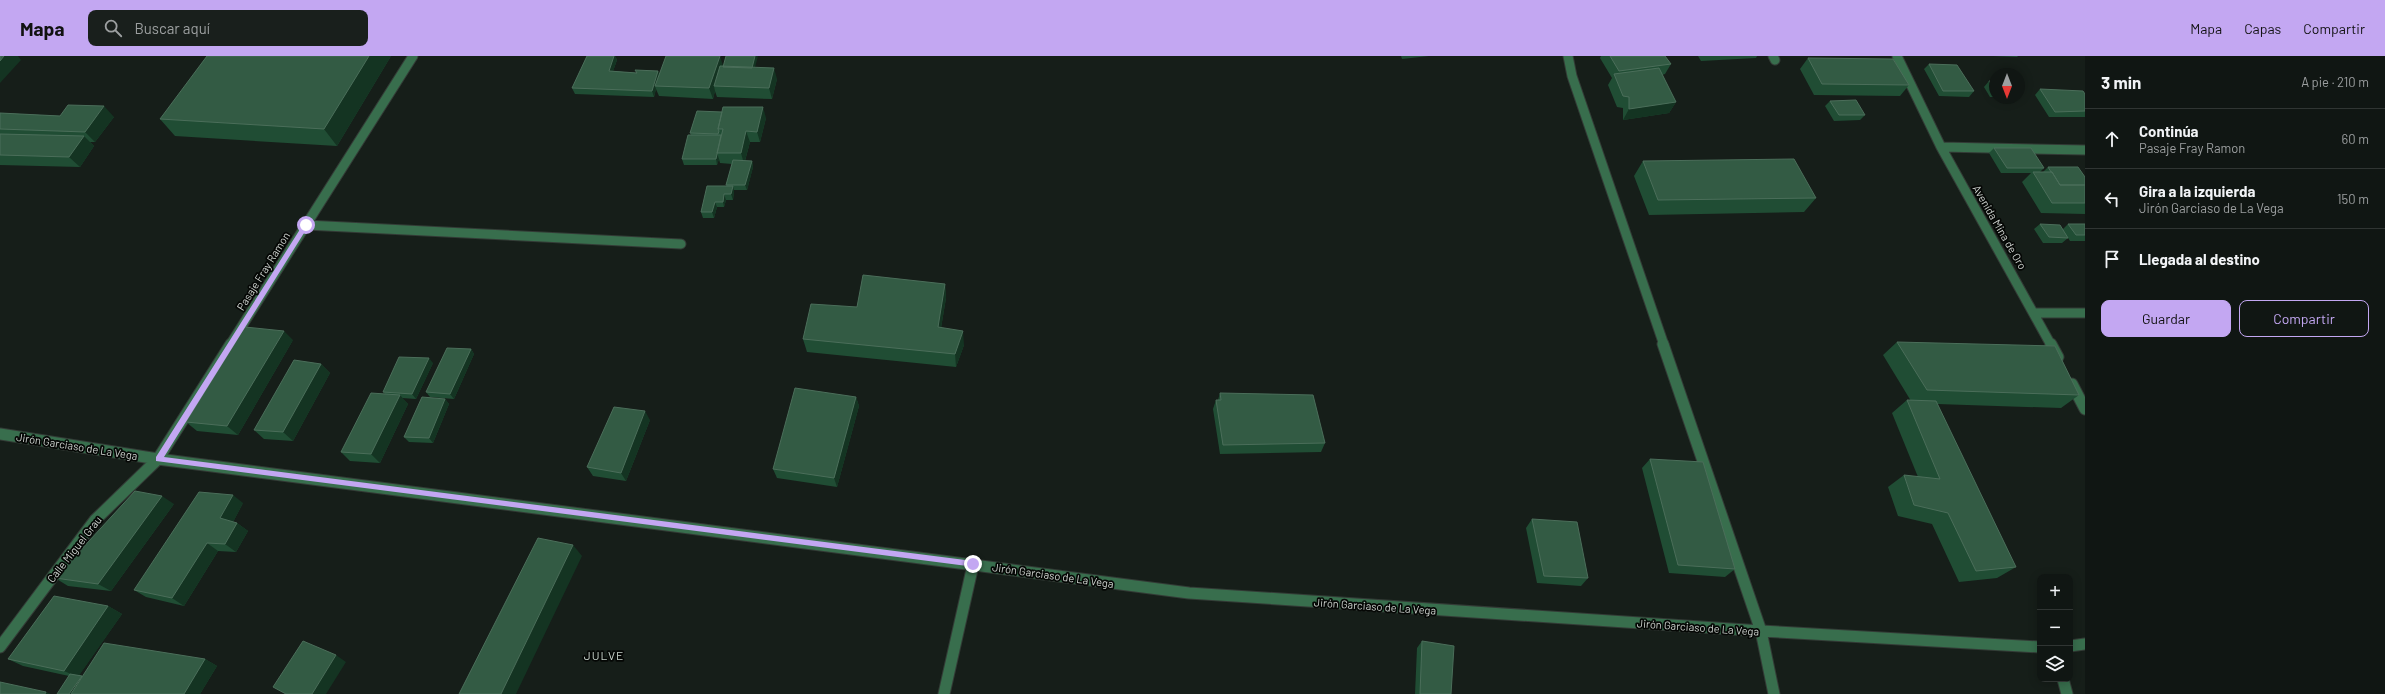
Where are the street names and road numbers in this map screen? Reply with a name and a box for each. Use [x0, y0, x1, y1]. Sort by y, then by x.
street label: Avenida Mina de Oro [1971, 183, 2029, 271]
street label: Pasaje Fray Ramon [234, 229, 292, 313]
street label: Jirón Garciaso de La Vega [16, 430, 138, 462]
street label: Calle Miguel Grau [44, 513, 104, 585]
street label: Jirón Garciaso de La Vega [991, 560, 1115, 590]
street label: Jirón Garciaso de La Vega [1313, 595, 1437, 617]
street label: Jirón Garciaso de La Vega [1636, 616, 1760, 638]

